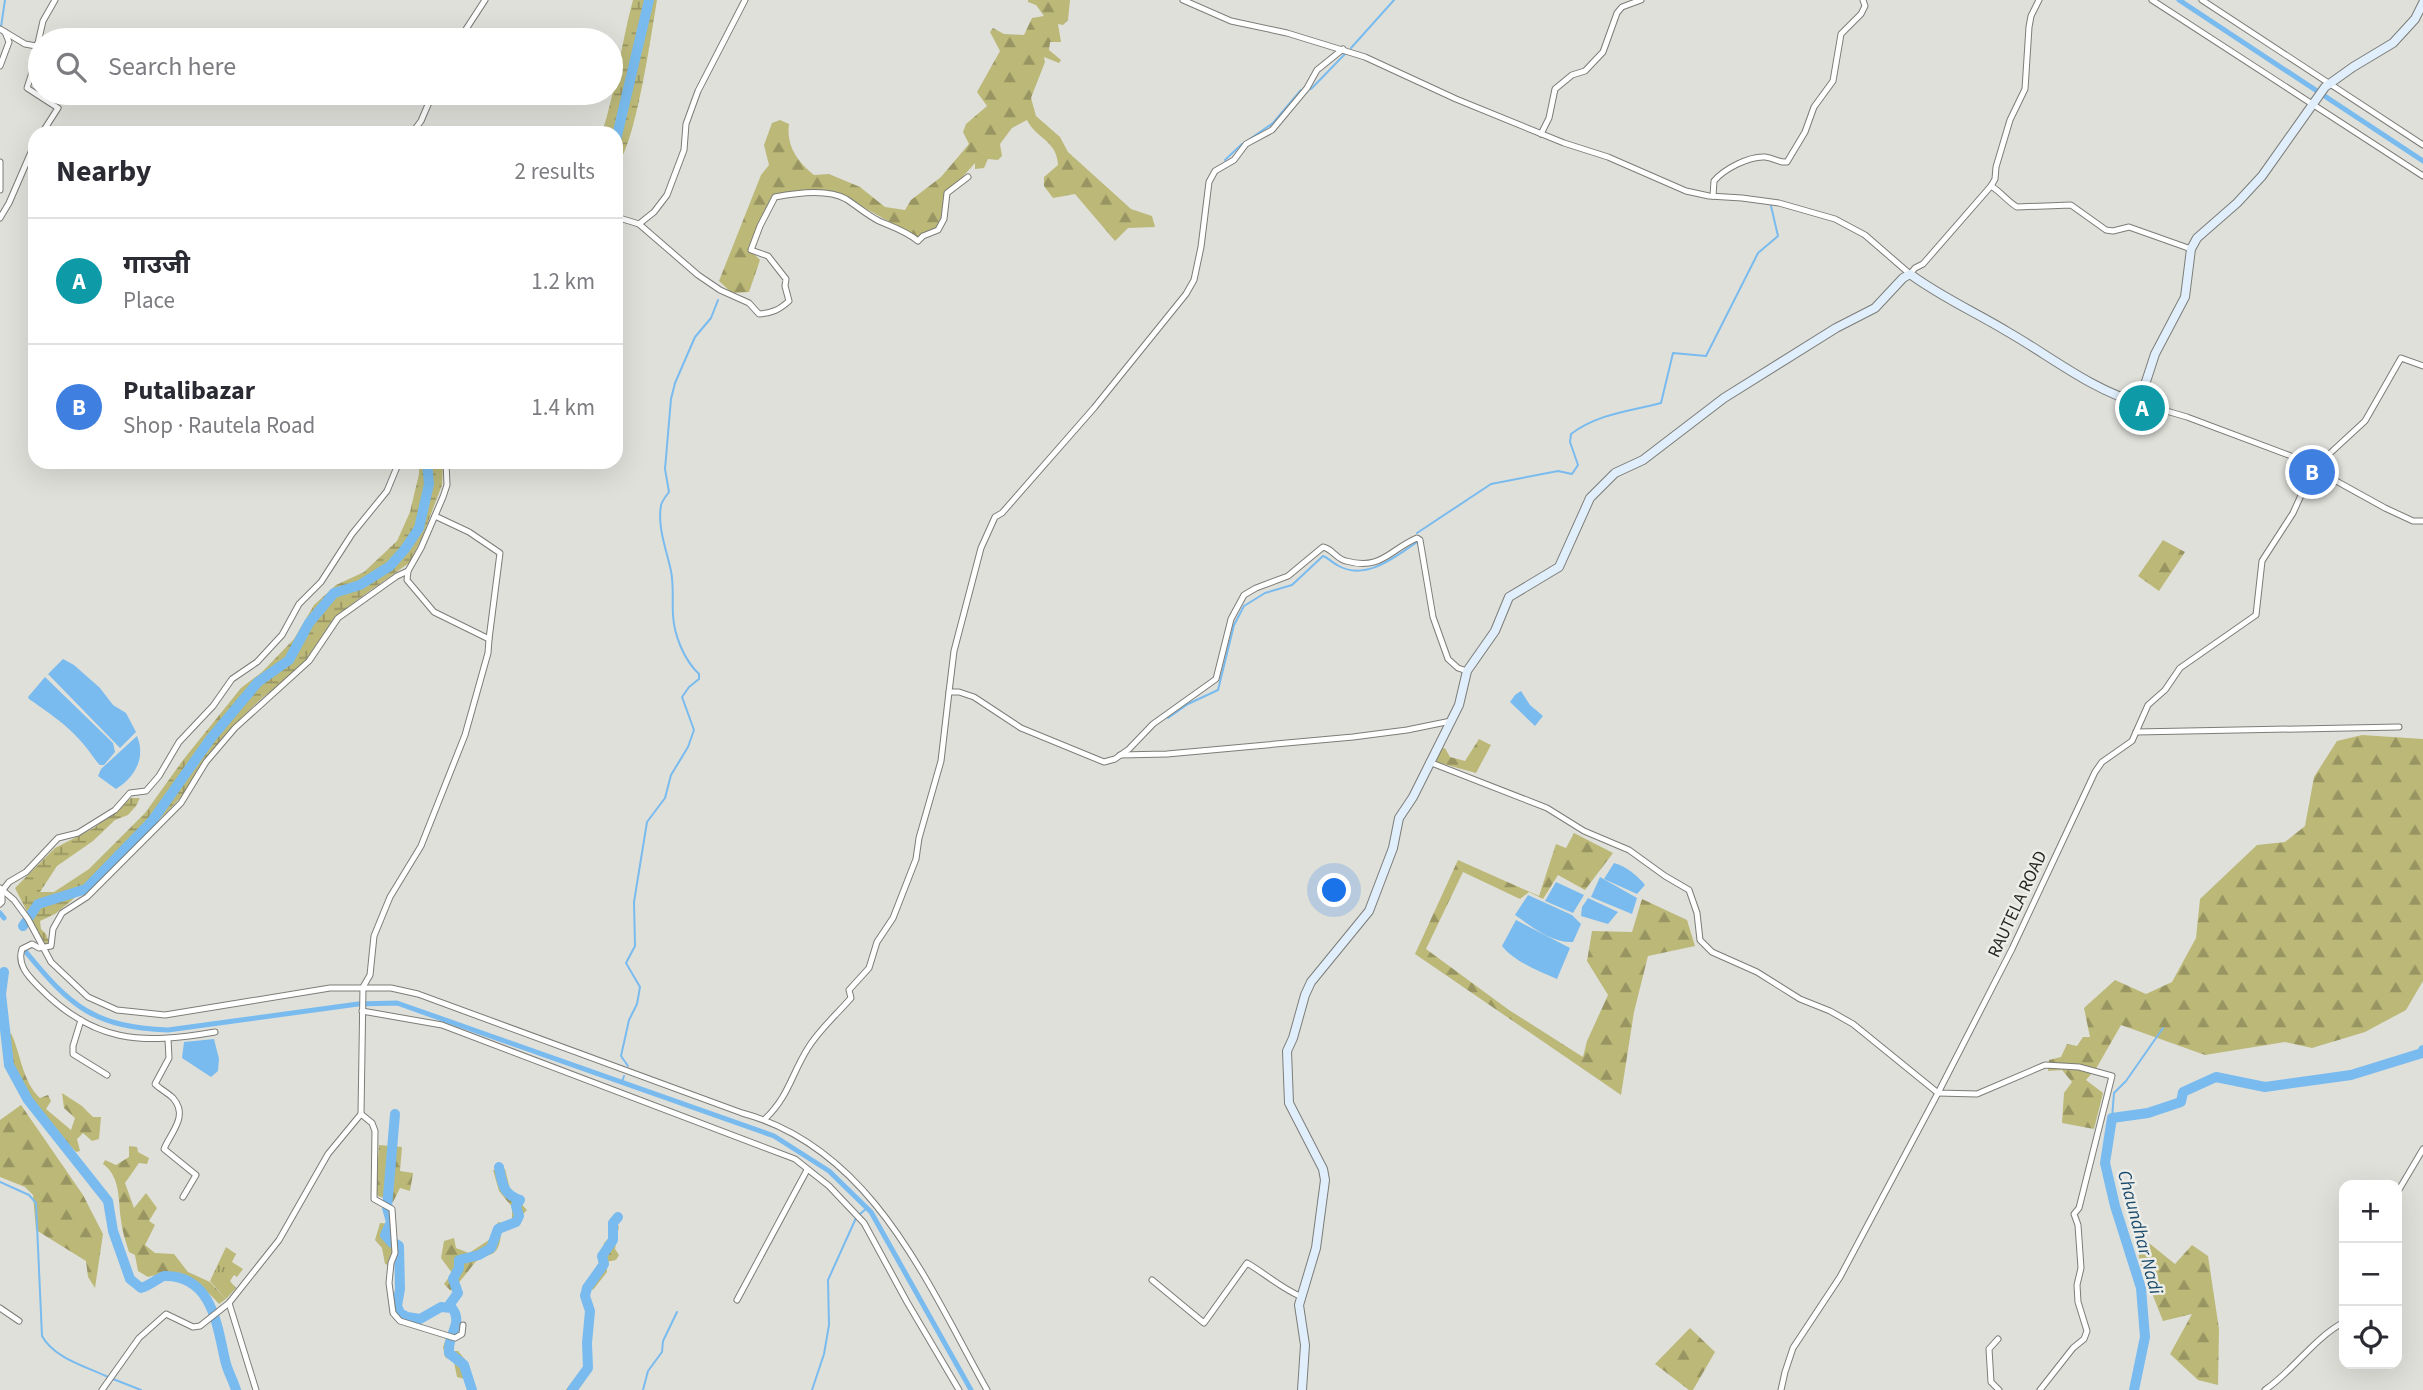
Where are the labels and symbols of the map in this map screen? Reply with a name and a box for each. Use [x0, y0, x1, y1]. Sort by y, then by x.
pin: A [2119, 382, 2165, 434]
pin: B [2289, 446, 2335, 498]
street label: RAUTELA ROAD [1982, 847, 2053, 962]
your location [1317, 873, 1351, 907]
water label: Chaundhar Nadi [2110, 1167, 2169, 1298]

